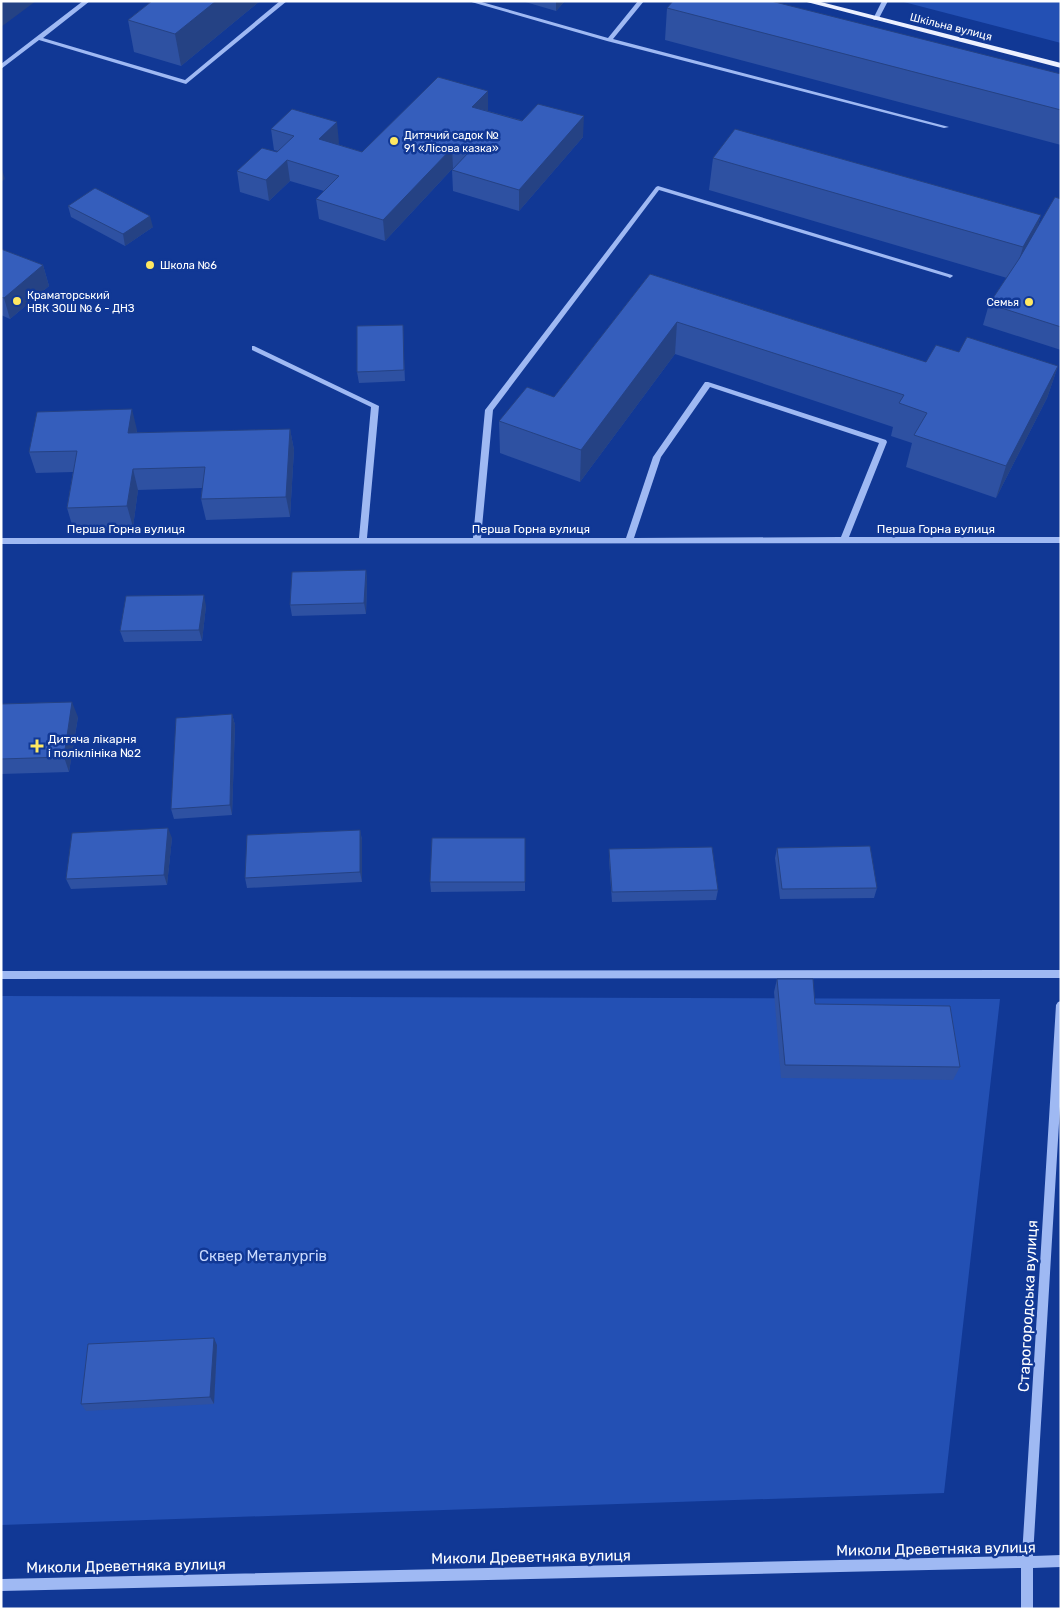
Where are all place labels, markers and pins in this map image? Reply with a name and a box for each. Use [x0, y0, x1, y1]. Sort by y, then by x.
place label: Дитячий садок № 91 «Лісова казка» [404, 129, 499, 155]
marker: Дитячий садок № 91 «Лісова казка» [388, 135, 400, 147]
marker: Школа №6 [144, 259, 156, 271]
place label: Школа №6 [160, 259, 217, 272]
place label: Краматорський НВК ЗОШ № 6 - ДНЗ [27, 289, 135, 315]
marker: Краматорський НВК ЗОШ № 6 - ДНЗ [11, 295, 23, 307]
place label: Семья [987, 296, 1019, 309]
marker: Семья [1023, 296, 1035, 308]
place label: Дитяча лікарня і поліклініка №2 [48, 732, 141, 760]
marker: Дитяча лікарня і поліклініка №2 [30, 739, 44, 753]

